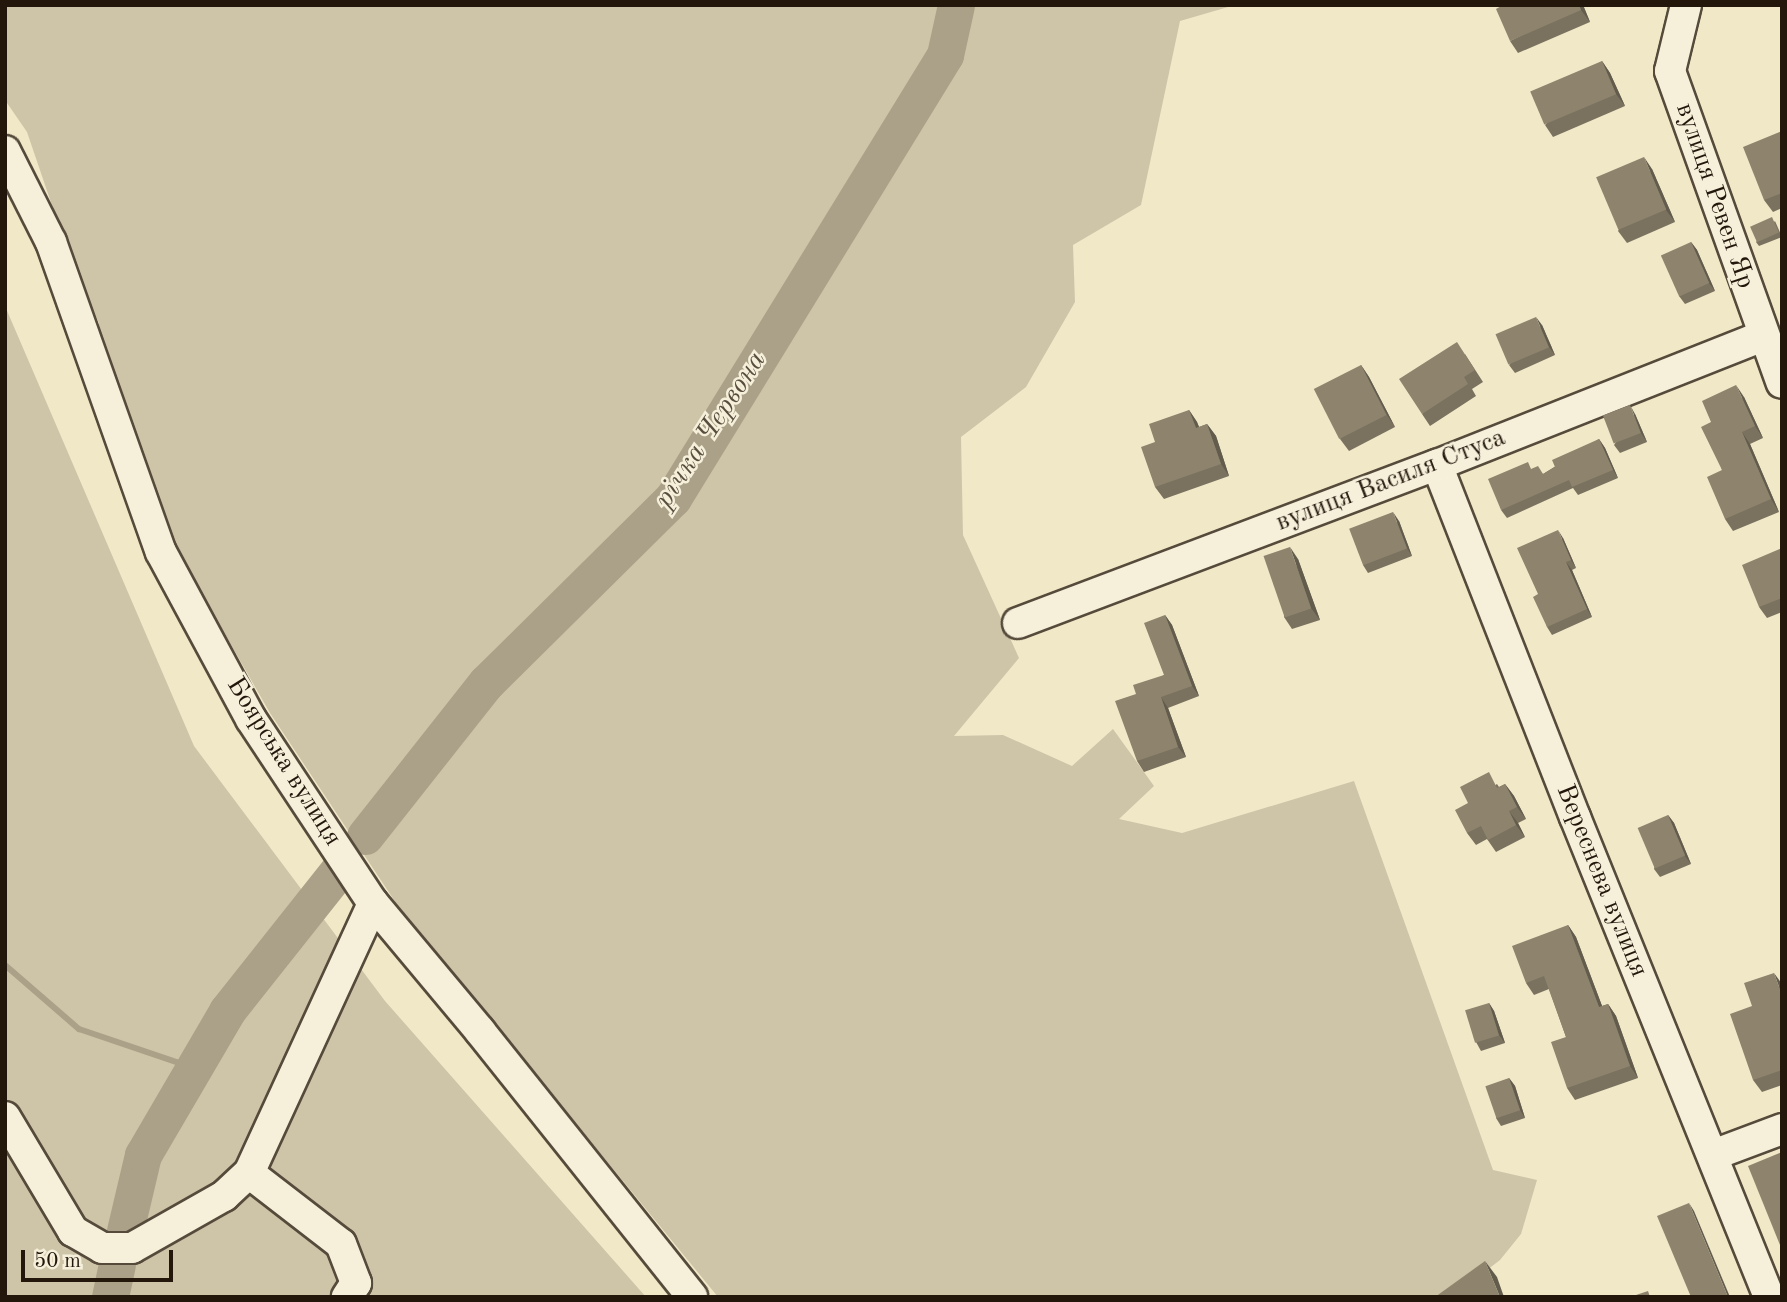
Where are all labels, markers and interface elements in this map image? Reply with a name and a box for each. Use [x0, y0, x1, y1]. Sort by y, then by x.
street label: вулиця Ревен Яр [1668, 99, 1760, 293]
water label: річка Червона [648, 345, 774, 515]
street label: вулиця Василя Стуса [1272, 423, 1510, 539]
street label: Боярська вулиця [219, 672, 347, 852]
street label: Вереснева вулиця [1548, 780, 1654, 982]
scale bar [24, 1236, 177, 1280]
text: 50 m [34, 1251, 81, 1272]

